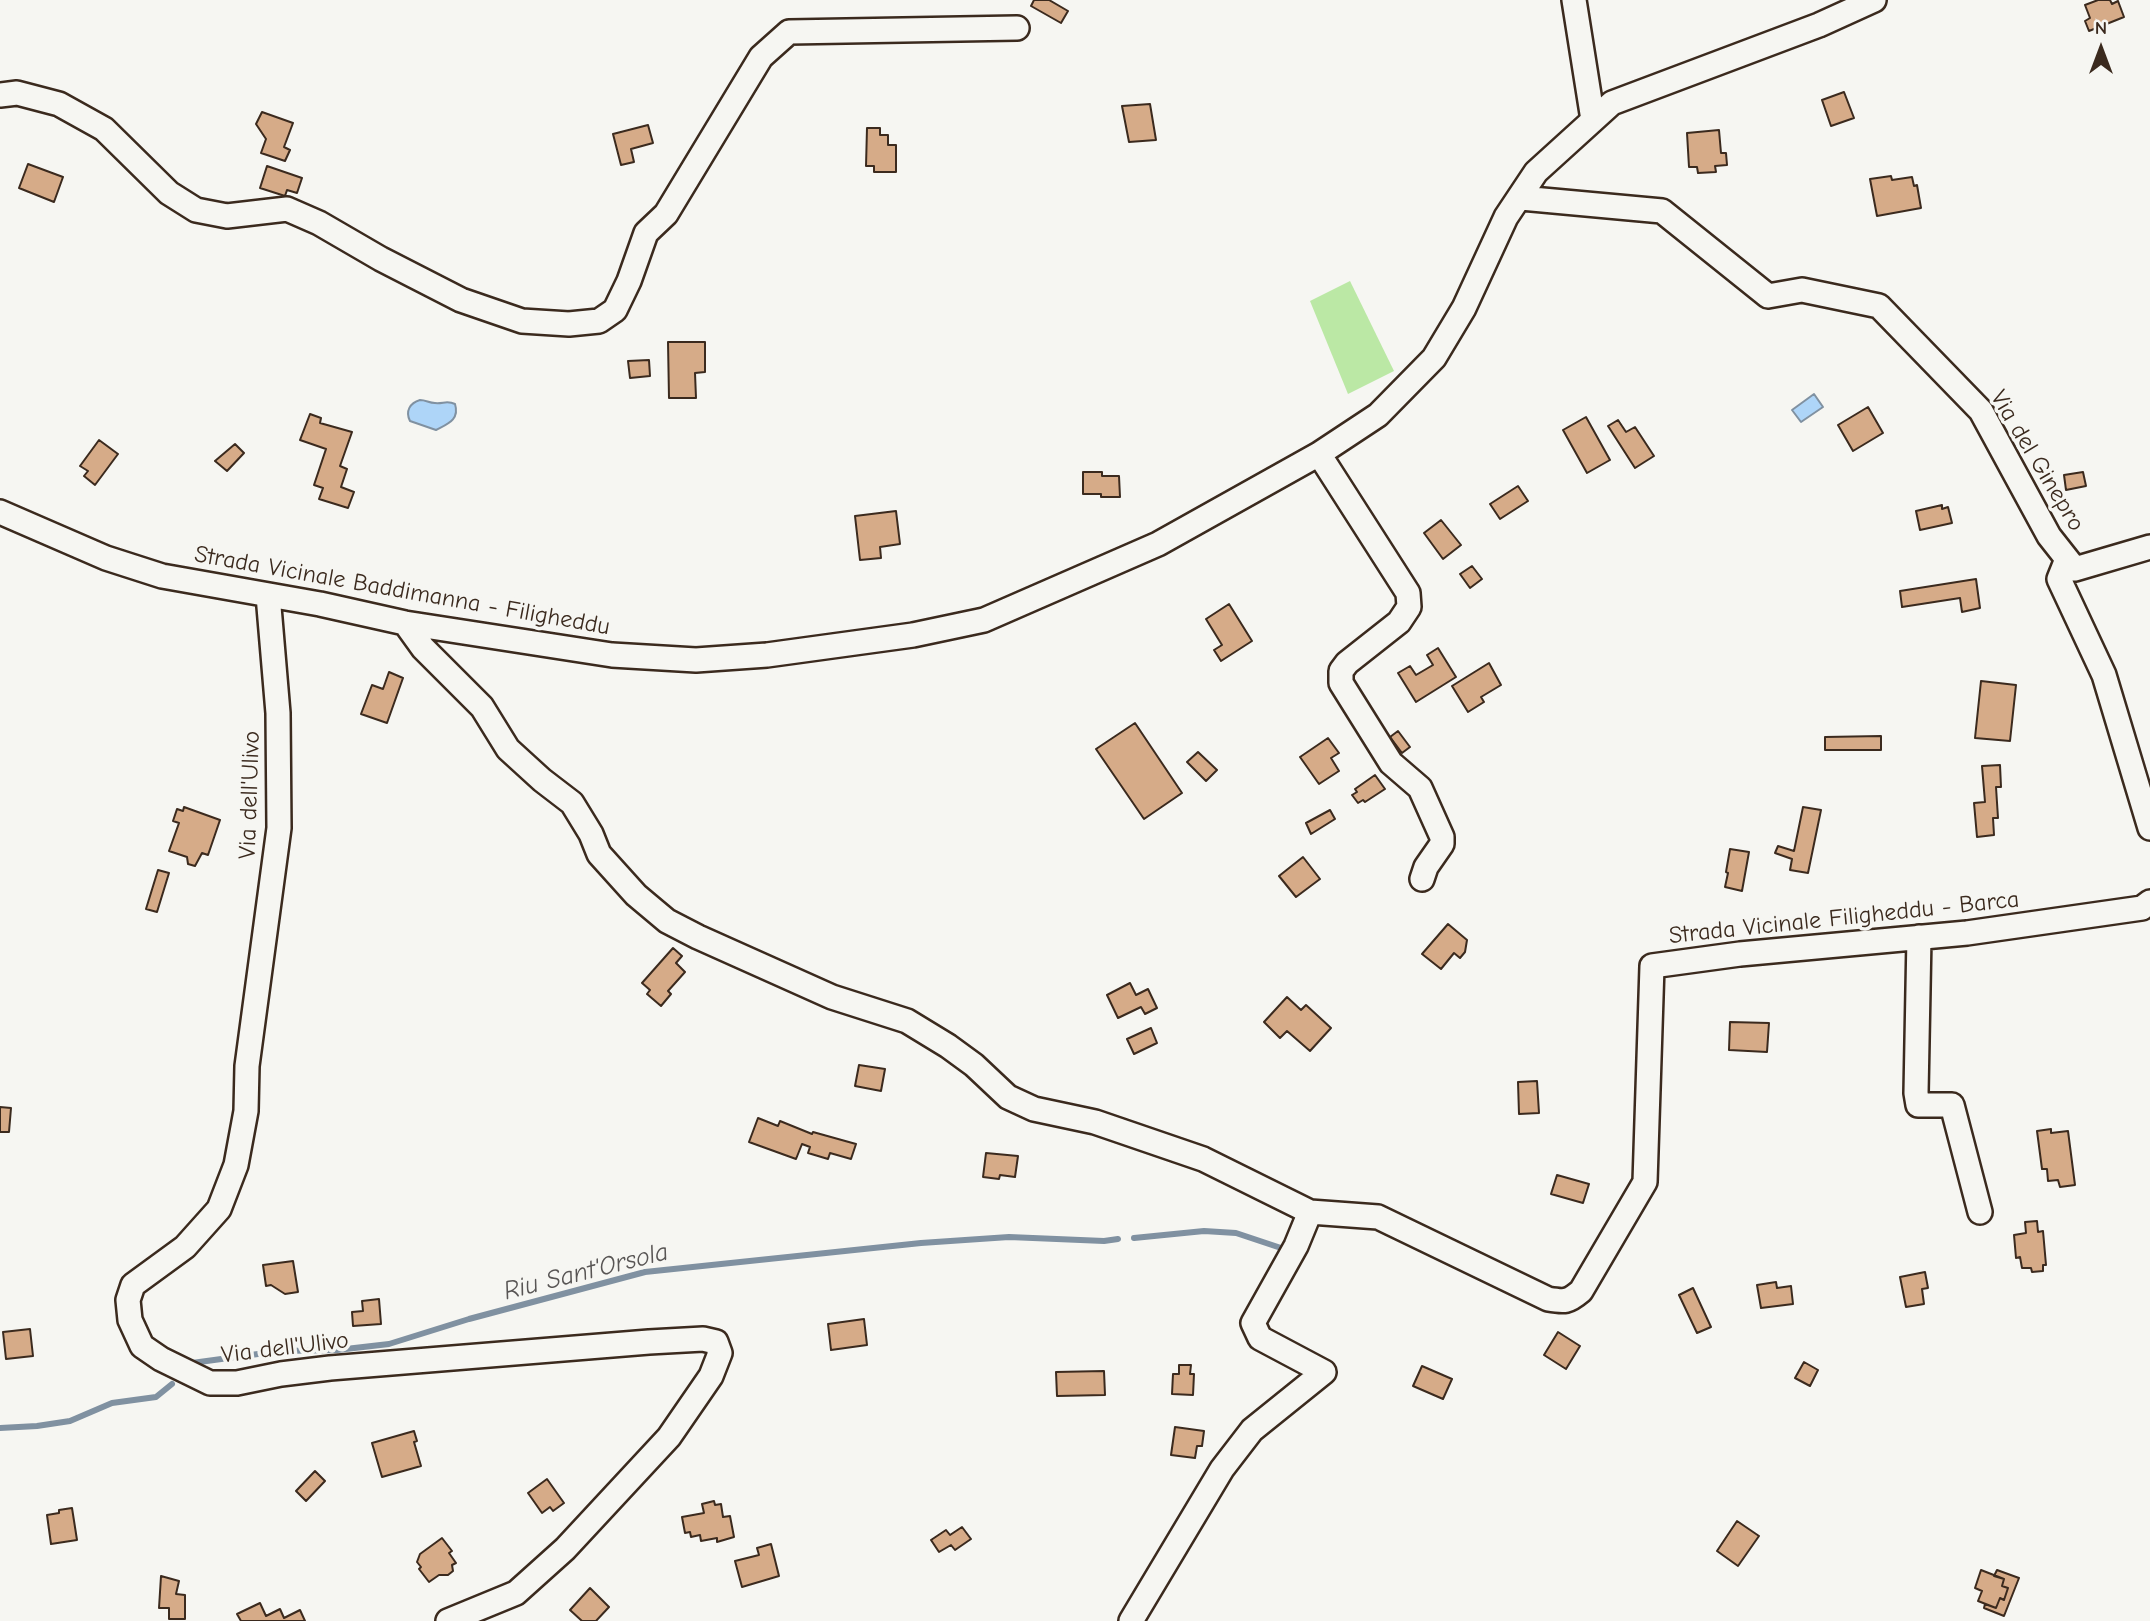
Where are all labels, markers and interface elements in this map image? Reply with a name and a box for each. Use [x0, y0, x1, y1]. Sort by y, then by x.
north arrow [2066, 14, 2136, 84]
text: N [2095, 17, 2107, 39]
street label: Via del Ginepro [1984, 385, 2090, 537]
street label: Strada Vicinale Baddimanna - Filigheddu [192, 540, 612, 642]
street label: Via dell'Ulivo [233, 730, 267, 860]
street label: Strada Vicinale Filigheddu - Barca [1667, 885, 2021, 951]
water label: Riu Sant'Orsola [500, 1236, 672, 1308]
street label: Via dell'Ulivo [220, 1326, 350, 1370]

